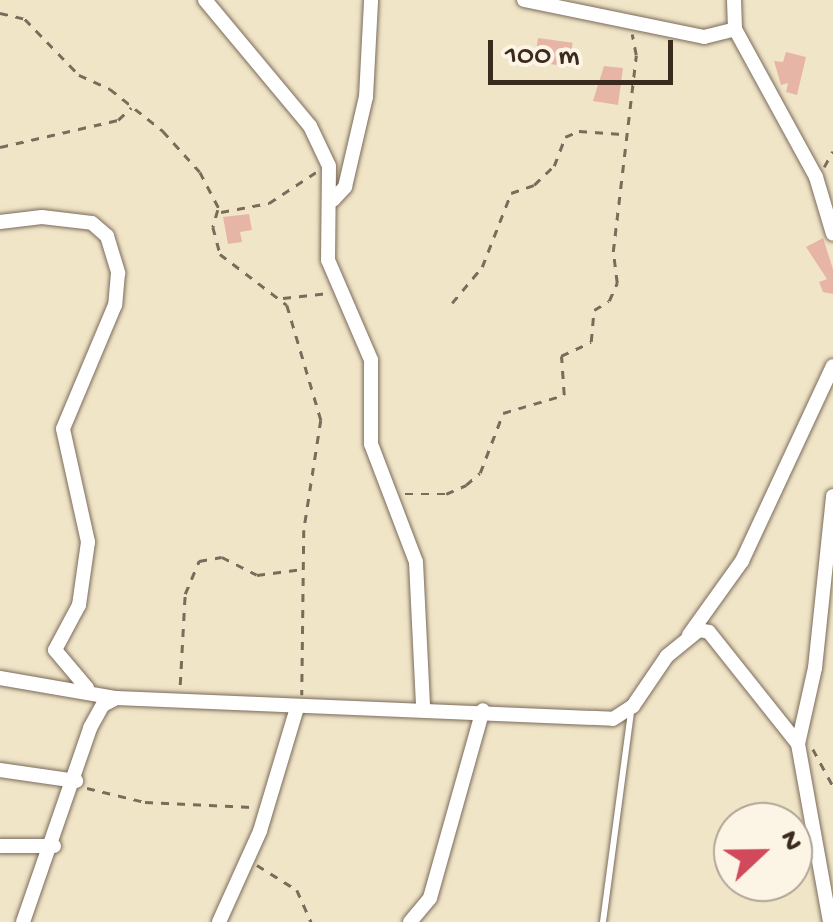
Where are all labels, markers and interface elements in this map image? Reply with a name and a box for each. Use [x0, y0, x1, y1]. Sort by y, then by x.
scale bar [493, 20, 678, 82]
text: 100 m [505, 40, 580, 75]
north arrow [713, 802, 813, 902]
text: N [771, 827, 808, 856]

